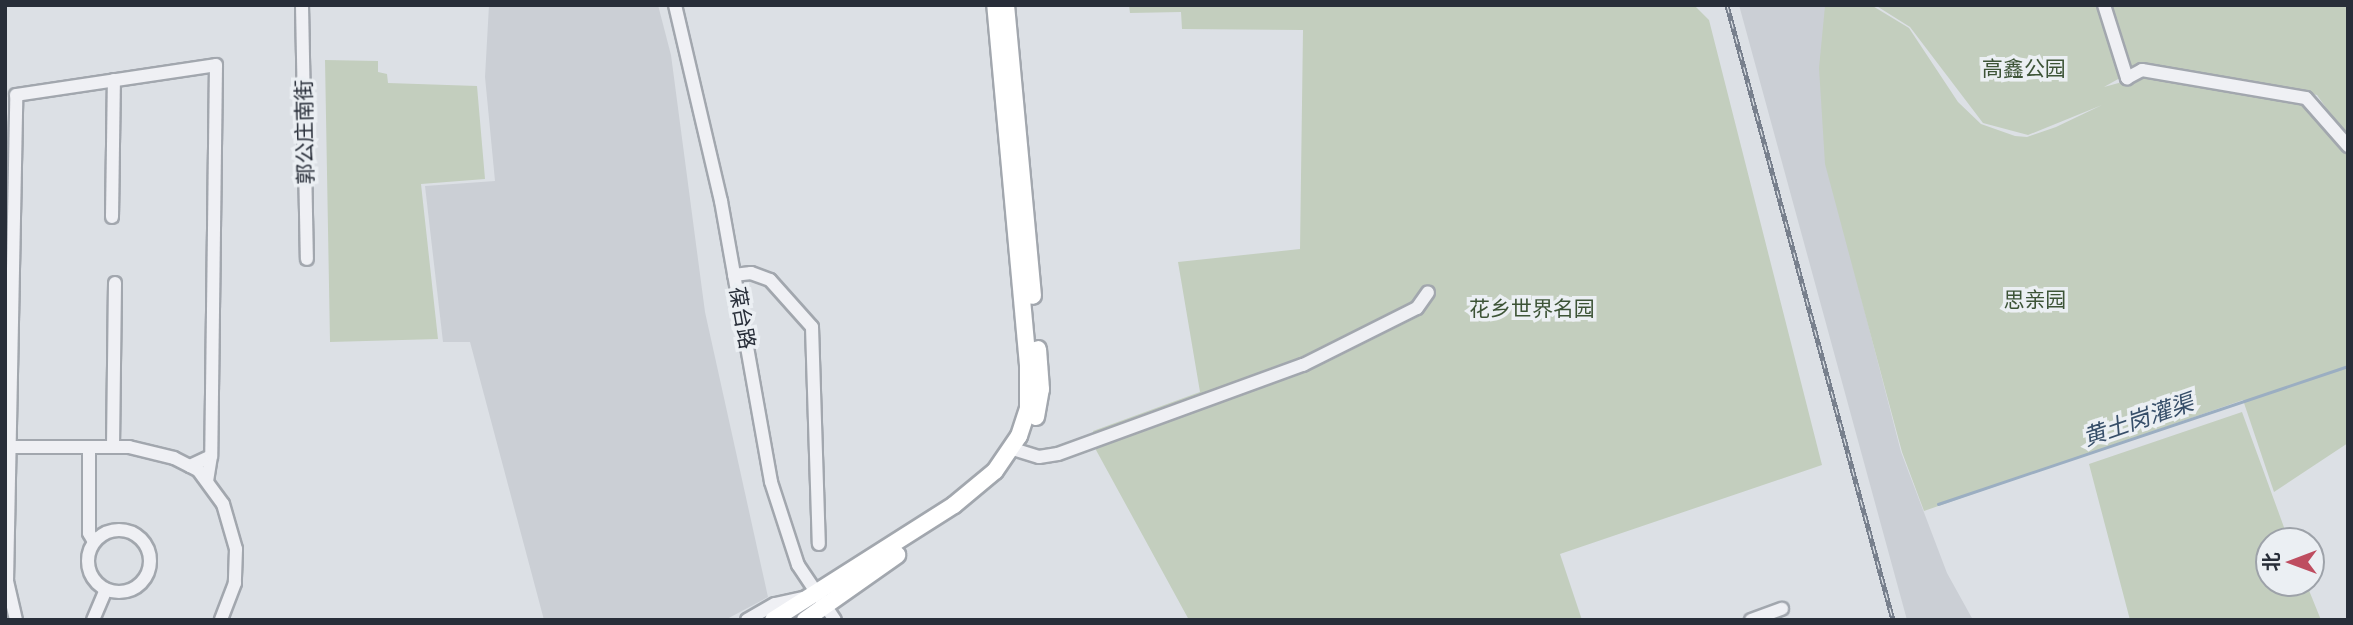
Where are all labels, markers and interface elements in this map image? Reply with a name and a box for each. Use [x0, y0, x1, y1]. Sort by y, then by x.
park label: 高鑫公园 [1982, 56, 2066, 82]
street label: 郭公庄南街 [291, 79, 319, 185]
street label: 葆台路 [724, 285, 760, 351]
park label: 思亲园 [2004, 287, 2066, 313]
park label: 花乡世界名园 [1469, 296, 1595, 322]
water label: 黄土岗灌渠 [2079, 388, 2197, 452]
north arrow [2255, 527, 2325, 597]
text: 北 [2259, 553, 2283, 572]

